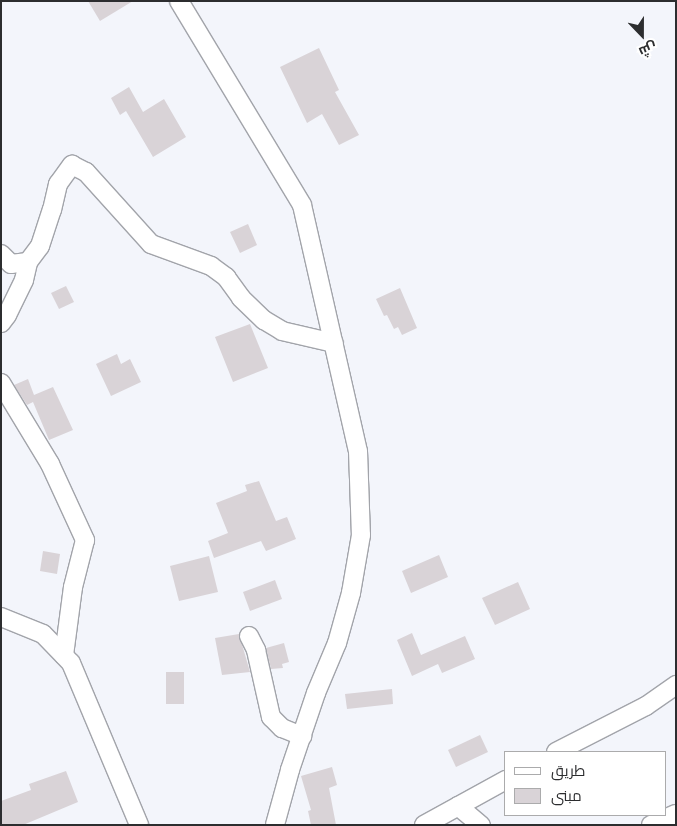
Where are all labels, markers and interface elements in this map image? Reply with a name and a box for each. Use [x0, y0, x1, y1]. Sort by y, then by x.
north arrow [617, 10, 667, 60]
text: ش [636, 38, 659, 61]
legend [504, 751, 667, 816]
text: طريق [551, 762, 585, 780]
text: مبنى [551, 787, 582, 805]

